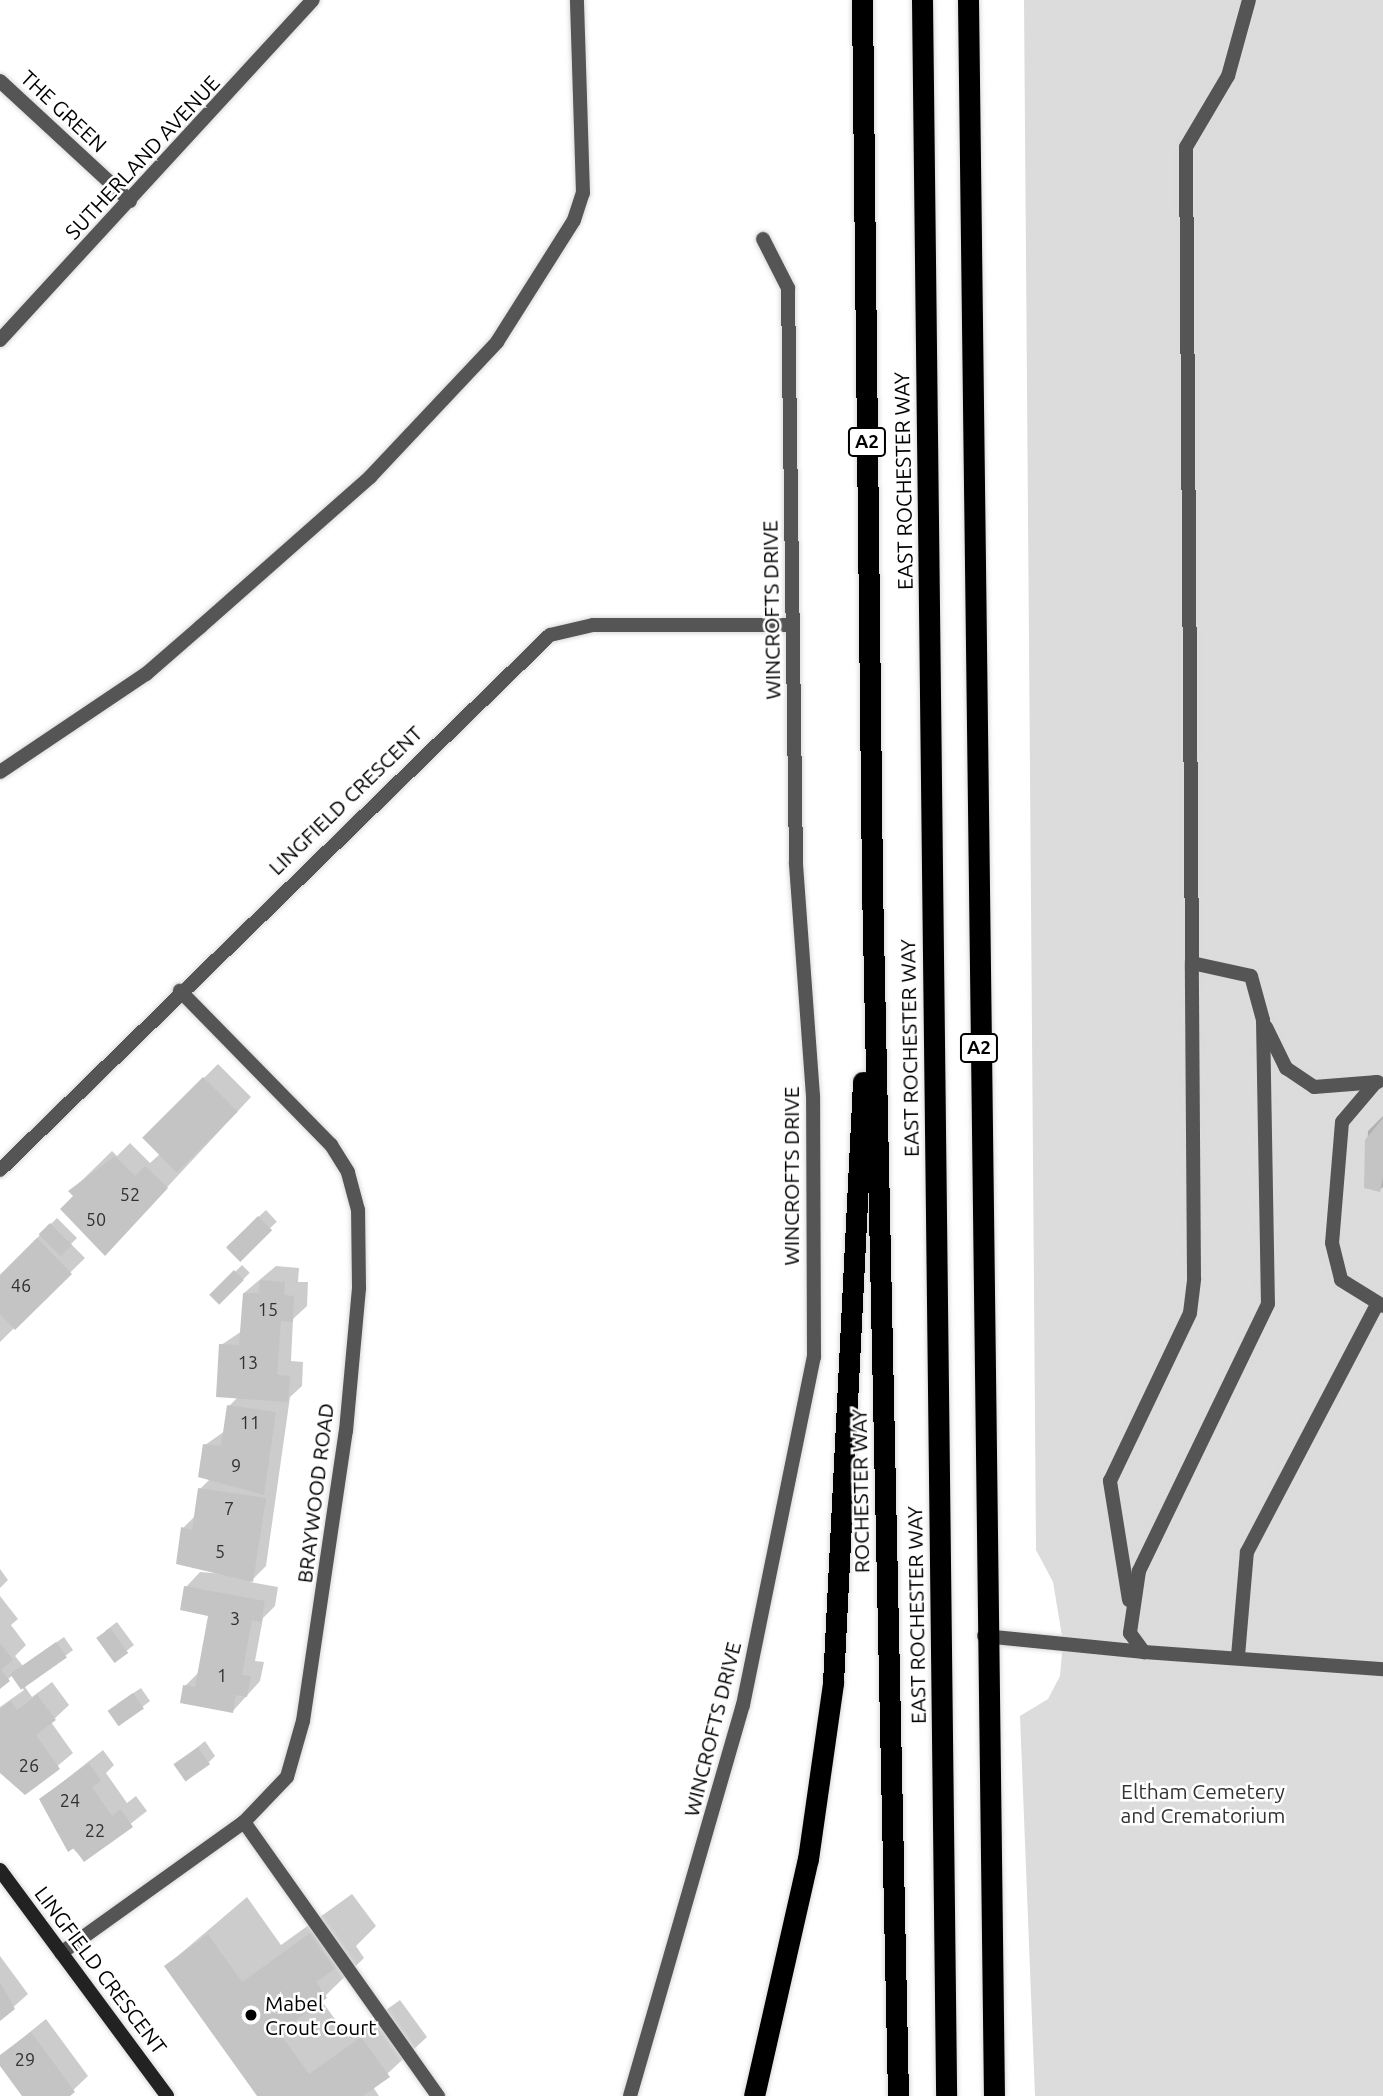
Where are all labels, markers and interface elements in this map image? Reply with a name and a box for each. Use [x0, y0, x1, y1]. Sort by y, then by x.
street label: THE GREEN [16, 65, 112, 157]
street label: SUTHERLAND AVENUE [60, 70, 224, 244]
street label: EAST ROCHESTER WAY [888, 372, 918, 590]
road number: A2 [848, 426, 886, 458]
street label: WINCROFTS DRIVE [757, 520, 785, 700]
street label: LINGFIELD CRESCENT [263, 720, 427, 880]
street label: EAST ROCHESTER WAY [894, 939, 924, 1157]
road number: A2 [960, 1032, 998, 1064]
street label: WINCROFTS DRIVE [778, 1086, 804, 1266]
house number: 52 [120, 1183, 140, 1205]
house number: 50 [86, 1208, 106, 1230]
house number: 46 [11, 1274, 31, 1296]
house number: 15 [258, 1298, 278, 1320]
house number: 13 [238, 1351, 258, 1373]
street label: BRAYWOOD ROAD [291, 1402, 339, 1584]
street label: ROCHESTER WAY [846, 1409, 874, 1573]
house number: 11 [240, 1411, 260, 1433]
house number: 9 [231, 1454, 241, 1476]
house number: 7 [224, 1497, 234, 1519]
street label: EAST ROCHESTER WAY [901, 1506, 931, 1724]
house number: 5 [215, 1540, 225, 1562]
house number: 3 [230, 1607, 240, 1629]
street label: WINCROFTS DRIVE [678, 1639, 746, 1819]
house number: 1 [217, 1664, 227, 1686]
house number: 26 [19, 1754, 39, 1776]
park label: Eltham Cemetery and Crematorium [1121, 1778, 1285, 1828]
house number: 24 [60, 1789, 80, 1811]
house number: 22 [85, 1819, 105, 1841]
street label: LINGFIELD CRESCENT [30, 1881, 172, 2059]
place label: Mabel Crout Court [265, 1990, 376, 2040]
marker: Mabel Crout Court [243, 2007, 259, 2023]
house number: 29 [15, 2048, 35, 2070]

